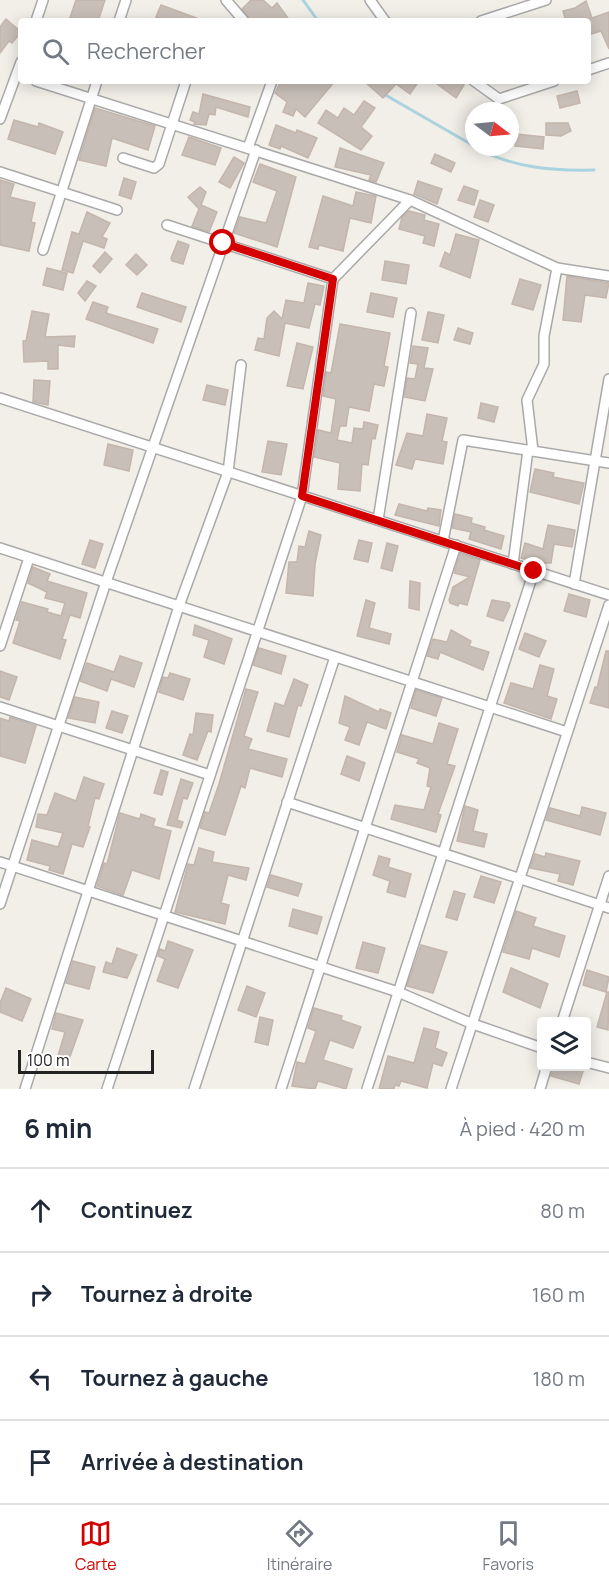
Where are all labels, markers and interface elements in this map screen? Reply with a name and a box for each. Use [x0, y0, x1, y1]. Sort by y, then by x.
search box [18, 18, 591, 84]
icon: search [39, 35, 72, 68]
text: Rechercher [87, 36, 206, 66]
north arrow [465, 102, 519, 156]
route start [209, 229, 235, 255]
route end [520, 557, 546, 583]
map controls [537, 1017, 591, 1071]
button: layers [537, 1017, 591, 1071]
scale bar [18, 1047, 154, 1074]
text: 100 m [27, 1049, 70, 1071]
text: 6 min [24, 1110, 92, 1146]
text: À pied · 420 m [459, 1115, 585, 1142]
icon: ahead [24, 1194, 57, 1227]
text: Continuez [81, 1195, 193, 1225]
text: 80 m [540, 1197, 585, 1224]
icon: right [24, 1278, 57, 1311]
text: Tournez à droite [81, 1279, 253, 1309]
text: 160 m [532, 1281, 585, 1308]
icon: left [24, 1362, 57, 1395]
text: Tournez à gauche [81, 1363, 268, 1393]
text: 180 m [532, 1365, 585, 1392]
icon: arrive [24, 1446, 57, 1479]
text: Arrivée à destination [81, 1447, 304, 1477]
tab: Carte [75, 1517, 117, 1575]
tab: Itinéraire [267, 1517, 332, 1575]
tab: Favoris [482, 1517, 534, 1575]

